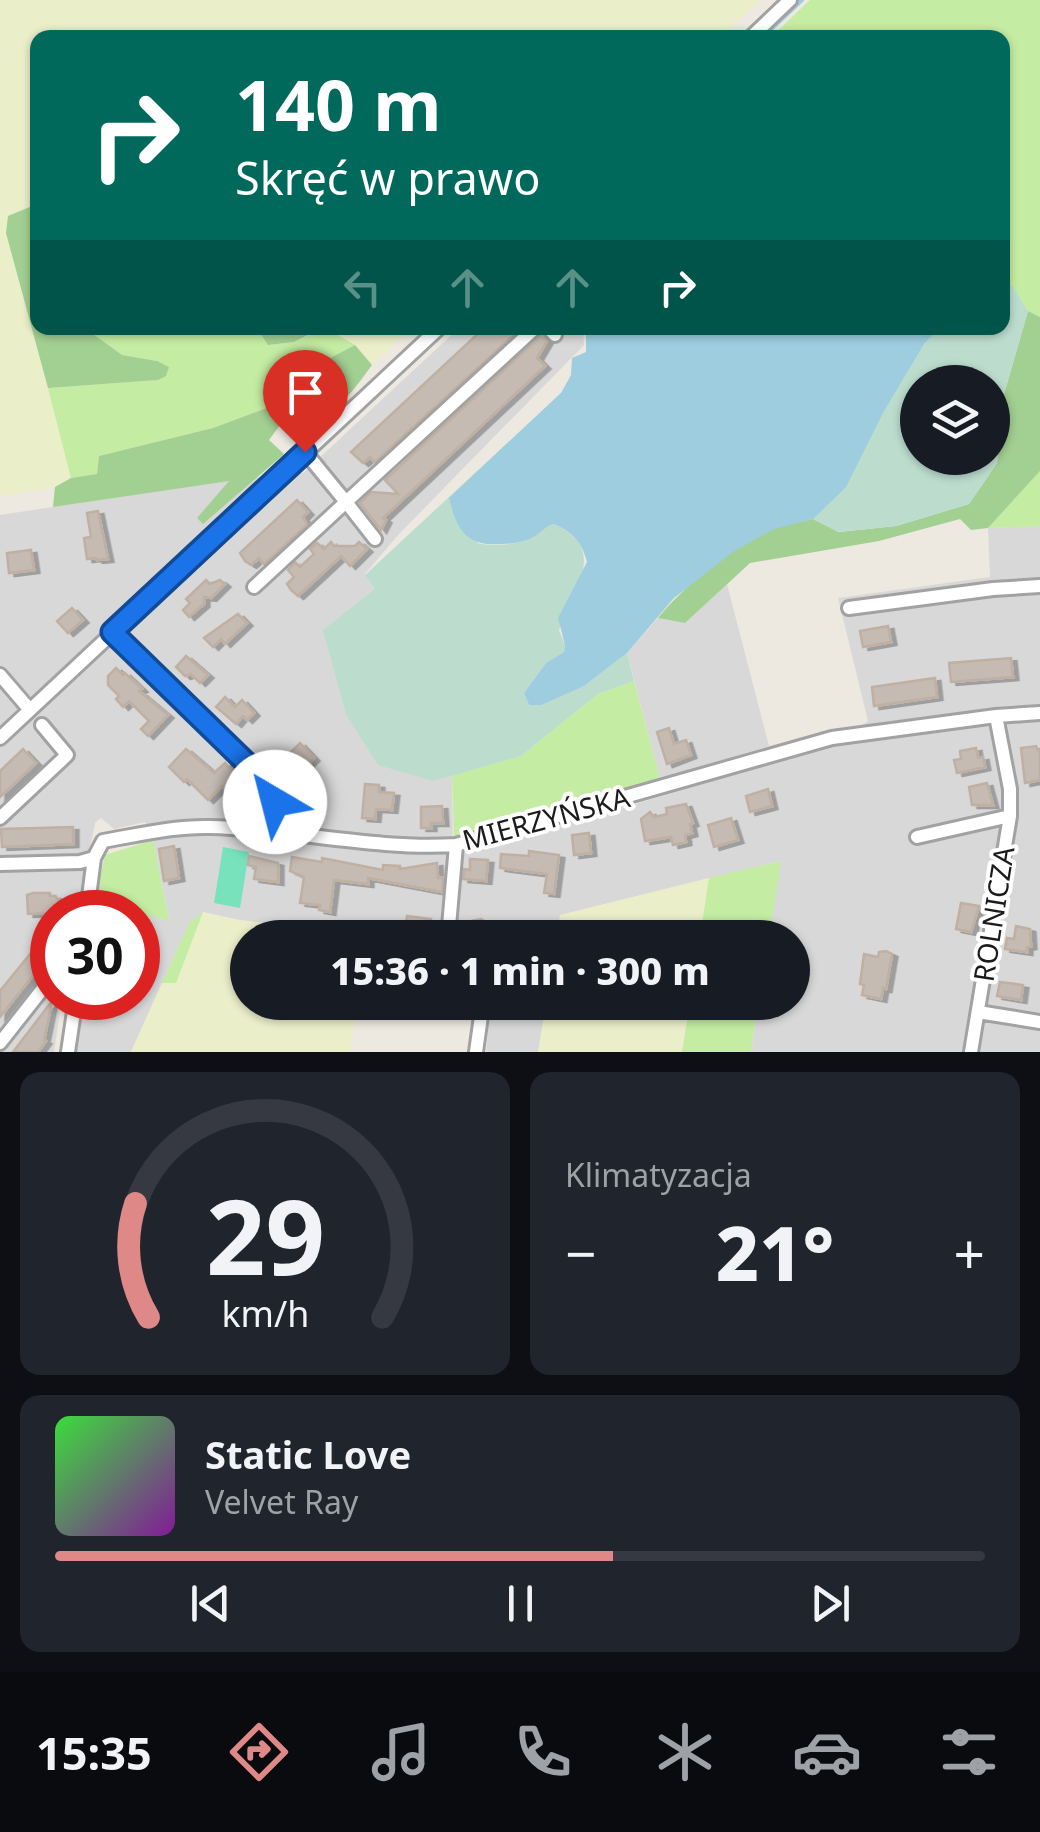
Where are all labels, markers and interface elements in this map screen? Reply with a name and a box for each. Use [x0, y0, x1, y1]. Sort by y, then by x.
text: 140 m [235, 56, 442, 152]
icon: right [70, 70, 200, 200]
text: Skręć w prawo [235, 147, 540, 208]
icon: left [335, 260, 390, 315]
icon: ahead [440, 260, 495, 315]
icon: ahead [545, 260, 600, 315]
icon: right [650, 260, 705, 315]
pin [263, 350, 348, 453]
icon: arrive [278, 365, 333, 420]
map controls [900, 365, 1010, 475]
button: layers [900, 365, 1010, 475]
position arrow [223, 750, 327, 854]
street label: MIERZYŃSKA [458, 777, 634, 859]
street label: ROLNICZA [964, 843, 1022, 984]
speed limit sign: 30 [30, 890, 160, 1020]
text: 15:36 · 1 min · 300 m [330, 944, 710, 996]
text: Klimatyzacja [565, 1153, 752, 1196]
text: 29 [206, 1164, 324, 1305]
text: 21° [716, 1201, 834, 1303]
text: − [565, 1215, 596, 1290]
text: + [954, 1215, 985, 1290]
text: km/h [221, 1289, 309, 1337]
text: Static Love [205, 1428, 411, 1480]
text: Velvet Ray [205, 1480, 358, 1523]
icon: previous [183, 1576, 238, 1631]
icon: pause [493, 1576, 548, 1631]
icon: next [803, 1576, 858, 1631]
icon: directions [224, 1717, 294, 1787]
icon: music [366, 1717, 436, 1787]
icon: phone [508, 1717, 578, 1787]
icon: climate [650, 1717, 720, 1787]
icon: car [792, 1717, 862, 1787]
icon: filters [934, 1717, 1004, 1787]
text: 15:35 [36, 1722, 152, 1783]

